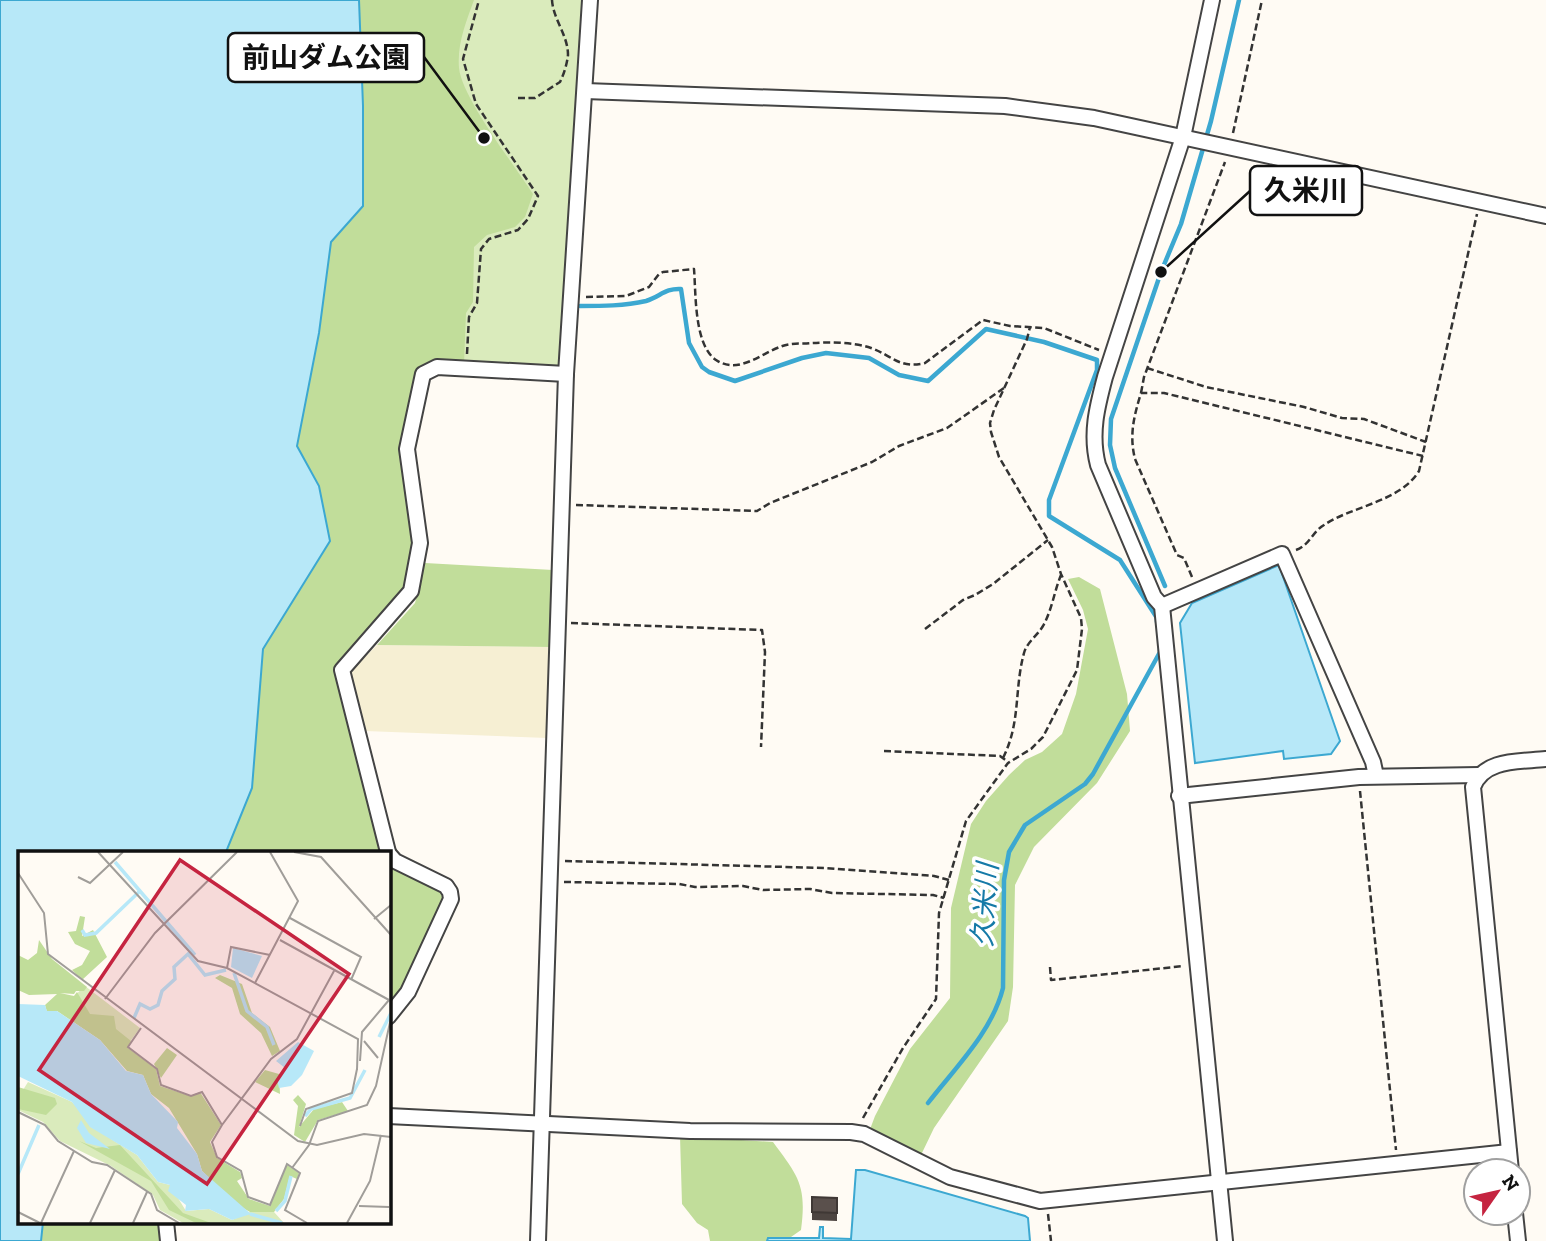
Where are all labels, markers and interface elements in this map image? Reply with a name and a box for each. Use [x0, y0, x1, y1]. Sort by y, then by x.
callout: 前山ダム公園 [228, 33, 424, 82]
text: 前山ダム公園 [242, 41, 410, 74]
callout: 久米川 [1250, 166, 1362, 215]
text: 久米川 [1264, 174, 1348, 207]
inset map [18, 851, 390, 1224]
water label: 久米川 [966, 859, 1005, 948]
north arrow [1462, 1157, 1532, 1227]
text: N [1497, 1170, 1524, 1195]

